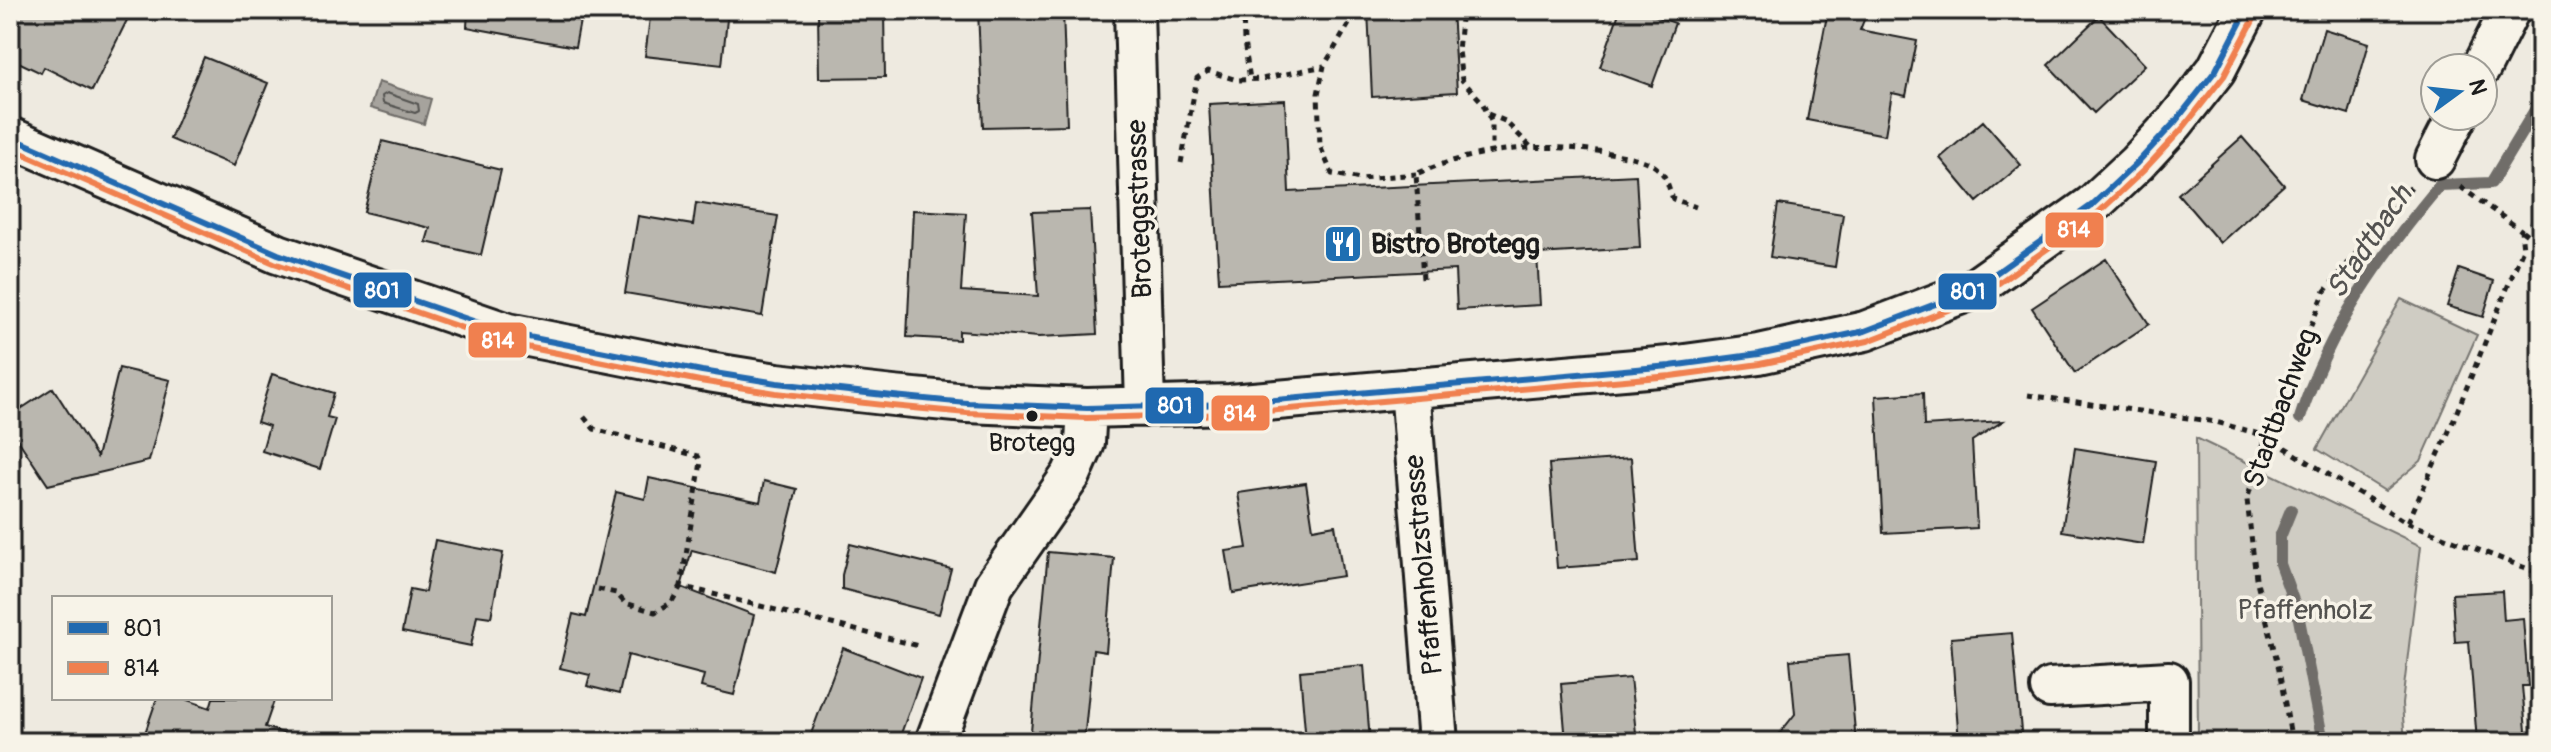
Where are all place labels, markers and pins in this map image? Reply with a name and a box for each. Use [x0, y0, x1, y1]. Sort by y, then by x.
restaurant icon: Bistro Brotegg [1322, 223, 1364, 265]
place label: Bistro Brotegg [1371, 227, 1540, 262]
marker: Brotegg [1024, 408, 1040, 424]
place label: Brotegg [989, 427, 1075, 459]

